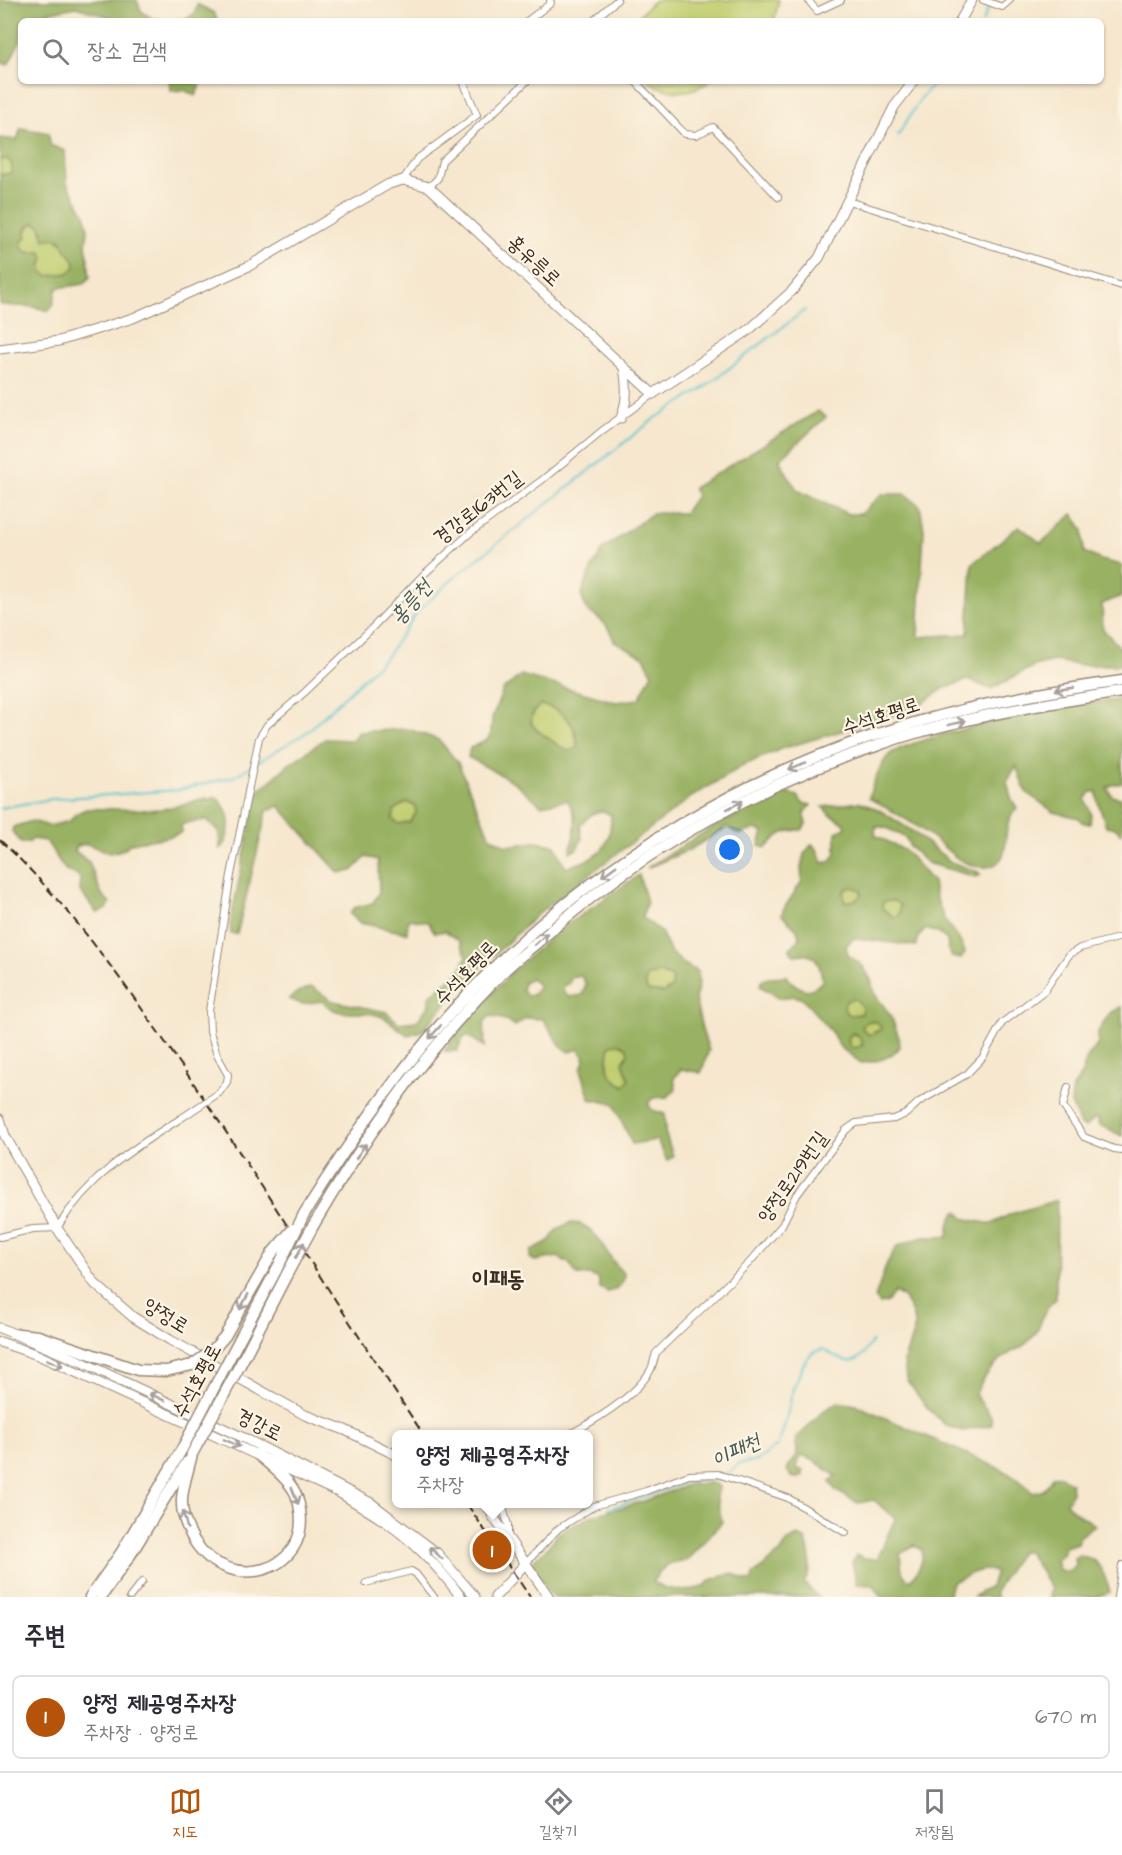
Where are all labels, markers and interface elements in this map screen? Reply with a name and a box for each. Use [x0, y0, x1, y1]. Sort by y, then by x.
search box [18, 18, 1104, 84]
icon: search [39, 35, 72, 68]
text: 장소 검색 [87, 36, 167, 67]
street label: 홍유릉로 [501, 229, 567, 293]
street label: 경강로163번길 [428, 464, 528, 552]
water label: 홍릉천 [383, 572, 440, 631]
one-way arrow [1055, 684, 1074, 695]
street label: 수석호평로 [838, 690, 924, 742]
one-way arrow [947, 716, 966, 728]
one-way arrow [788, 761, 806, 772]
one-way arrow [726, 799, 744, 810]
your location [715, 835, 744, 864]
one-way arrow [601, 865, 617, 878]
one-way arrow [533, 932, 548, 946]
street label: 수석호평로 [428, 934, 504, 1012]
one-way arrow [428, 1024, 442, 1039]
street label: 양정로219번길 [751, 1126, 835, 1228]
one-way arrow [355, 1143, 367, 1160]
one-way arrow [294, 1242, 306, 1259]
district label: 이패동 [471, 1264, 525, 1295]
street label: 양정로 [138, 1291, 194, 1341]
one-way arrow [238, 1293, 249, 1311]
street label: 수석호평로 [166, 1339, 228, 1423]
one-way arrow [45, 1357, 63, 1369]
one-way arrow [149, 1391, 167, 1403]
street label: 경강로 [231, 1402, 287, 1448]
water label: 이패천 [707, 1426, 767, 1475]
popup [392, 1430, 593, 1508]
one-way arrow [223, 1438, 241, 1449]
text: 양정 제1공영주차장 [416, 1440, 569, 1471]
text: 주차장 [416, 1471, 464, 1499]
one-way arrow [290, 1487, 301, 1505]
one-way arrow [179, 1511, 191, 1530]
pin: 1 [472, 1528, 512, 1572]
one-way arrow [428, 1546, 443, 1561]
text: 주변 [24, 1618, 66, 1654]
text: 양정 제1공영주차장 [83, 1688, 236, 1719]
text: 1 [44, 1703, 47, 1731]
text: 670 m [1035, 1703, 1096, 1731]
text: 주차장 · 양정로 [83, 1719, 198, 1747]
tab: 지도 [169, 1785, 202, 1843]
tab: 길찾기 [539, 1785, 578, 1843]
tab: 저장됨 [915, 1785, 953, 1843]

